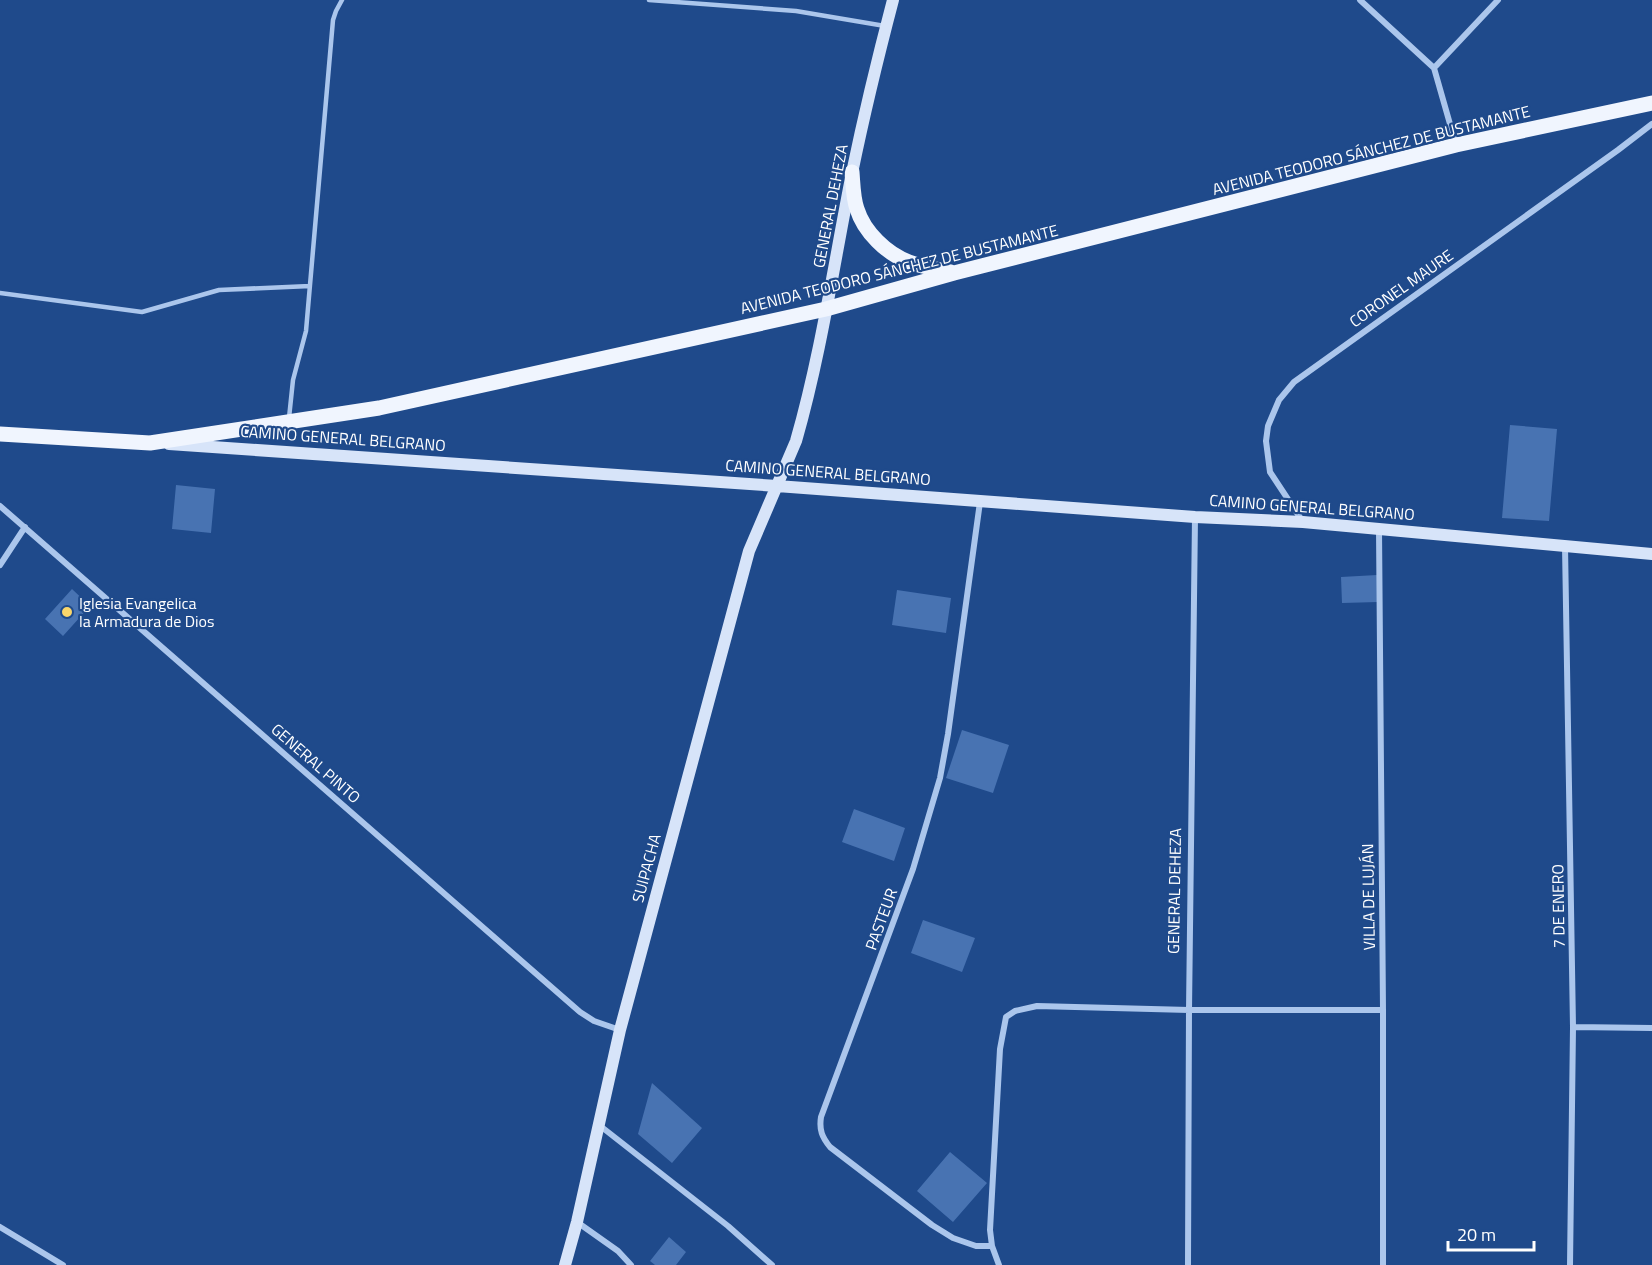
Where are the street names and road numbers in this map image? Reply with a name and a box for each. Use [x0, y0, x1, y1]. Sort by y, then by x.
street label: AVENIDA TEODORO SÁNCHEZ DE BUSTAMANTE [1210, 99, 1533, 201]
street label: GENERAL DEHEZA [806, 142, 854, 270]
street label: AVENIDA TEODORO SÁNCHEZ DE BUSTAMANTE [738, 218, 1061, 320]
street label: CORONEL MAURE [1344, 243, 1458, 333]
street label: CAMINO GENERAL BELGRANO [239, 419, 447, 457]
street label: CAMINO GENERAL BELGRANO [724, 453, 932, 491]
street label: CAMINO GENERAL BELGRANO [1208, 488, 1416, 526]
street label: GENERAL PINTO [266, 717, 366, 809]
street label: GENERAL DEHEZA [1161, 827, 1187, 954]
street label: SUIPACHA [625, 831, 667, 905]
street label: VILLA DE LUJÁN [1355, 843, 1381, 951]
street label: 7 DE ENERO [1545, 864, 1571, 948]
street label: PASTEUR [859, 884, 903, 953]

